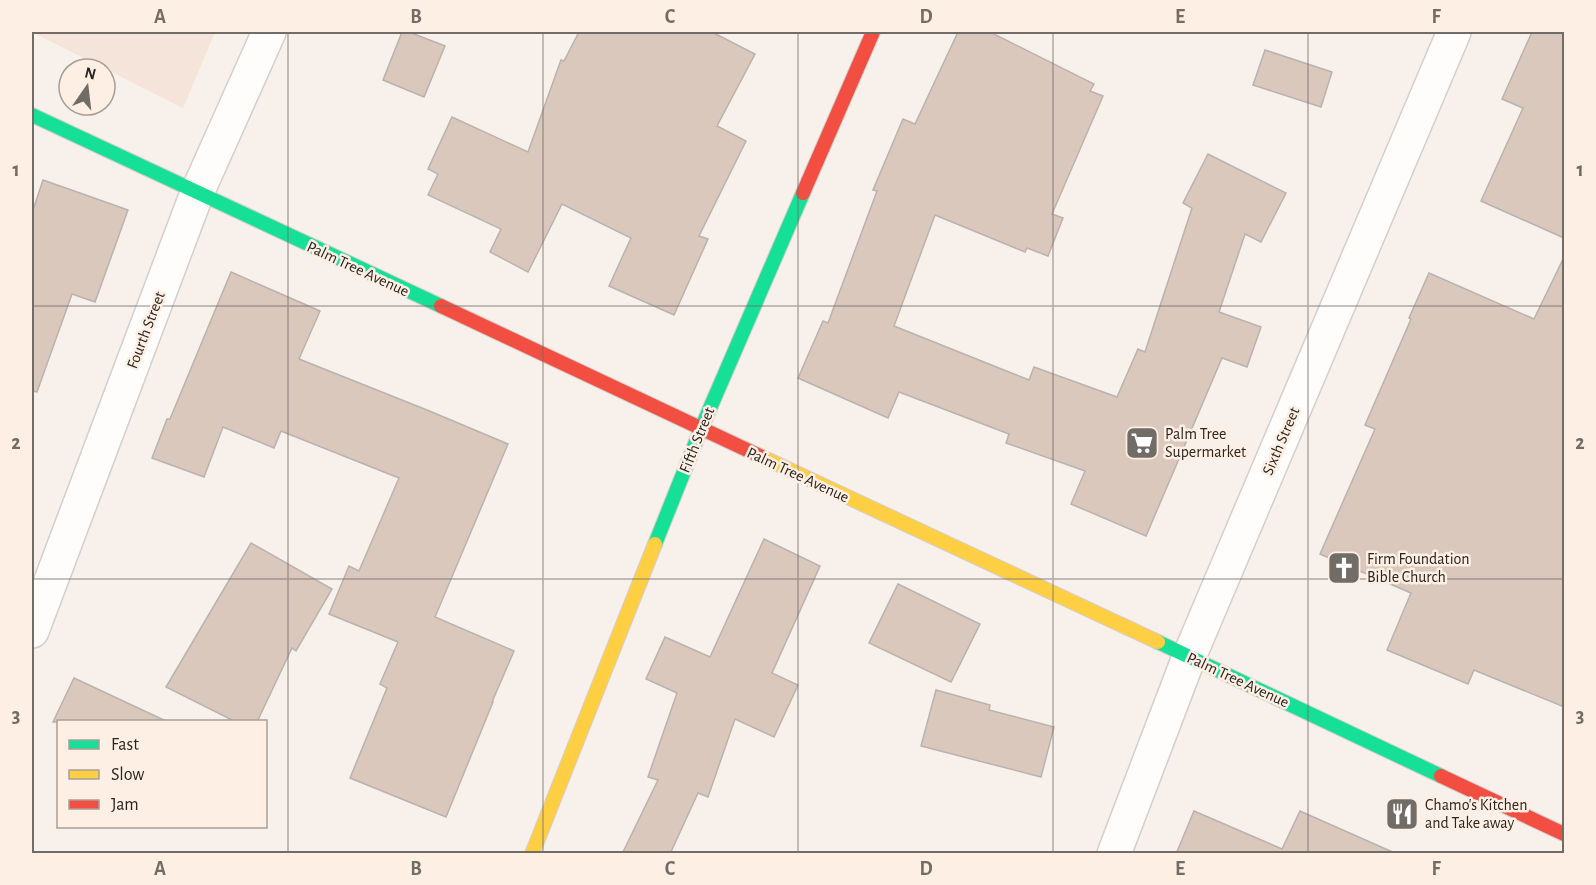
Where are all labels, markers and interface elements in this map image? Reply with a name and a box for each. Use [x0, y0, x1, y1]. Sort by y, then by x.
text: A [154, 7, 166, 27]
text: B [410, 7, 422, 27]
text: C [665, 7, 676, 27]
text: D [919, 7, 933, 27]
text: E [1175, 7, 1185, 27]
text: F [1431, 7, 1441, 27]
north arrow [57, 57, 117, 117]
text: N [83, 64, 98, 83]
text: 1 [12, 160, 20, 180]
text: 1 [1576, 160, 1584, 180]
street label: Palm Tree Avenue [304, 238, 412, 300]
street label: Fourth Street [124, 289, 168, 371]
street label: Fifth Street [677, 405, 717, 475]
street label: Sixth Street [1260, 405, 1302, 477]
supermarket icon: Palm Tree Supermarket [1124, 425, 1160, 461]
place label: Palm Tree Supermarket [1165, 426, 1246, 460]
text: 2 [11, 433, 21, 453]
text: 2 [1575, 433, 1585, 453]
street label: Palm Tree Avenue [744, 444, 852, 506]
church icon: Firm Foundation Bible Church [1326, 550, 1362, 586]
place label: Firm Foundation Bible Church [1367, 551, 1470, 585]
street label: Palm Tree Avenue [1184, 649, 1292, 711]
text: 3 [12, 706, 20, 726]
text: 3 [1576, 706, 1584, 726]
legend [57, 720, 267, 828]
text: Fast [111, 736, 139, 754]
text: Slow [111, 766, 144, 784]
text: Jam [111, 796, 139, 814]
restaurant icon: Chamo's Kitchen and Take away [1384, 796, 1420, 832]
place label: Chamo's Kitchen and Take away [1425, 797, 1527, 832]
text: A [154, 859, 166, 879]
text: B [410, 859, 422, 879]
text: C [665, 859, 676, 879]
text: D [919, 859, 933, 879]
text: E [1175, 859, 1185, 879]
text: F [1431, 859, 1441, 879]

